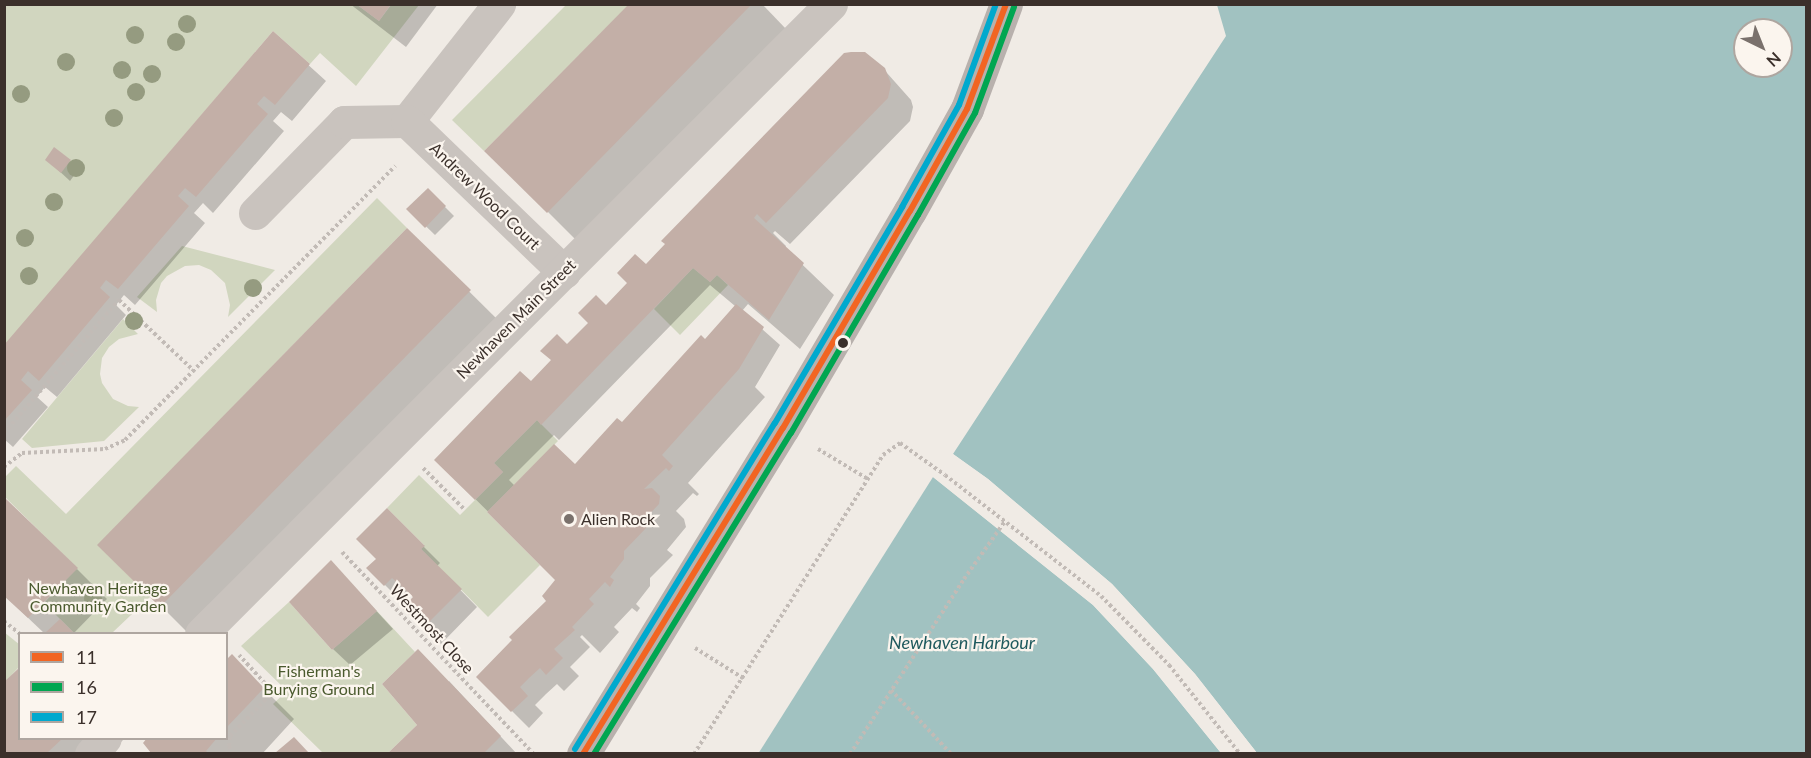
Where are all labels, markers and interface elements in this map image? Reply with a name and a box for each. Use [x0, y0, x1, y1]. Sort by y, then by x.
north arrow [1733, 18, 1793, 78]
text: N [1763, 49, 1785, 71]
street label: Andrew Wood Court [426, 138, 544, 254]
street label: Newhaven Main Street [452, 255, 580, 383]
unlabelled marker [837, 337, 849, 349]
place label: Alien Rock [581, 509, 655, 529]
marker: Alien Rock [562, 512, 576, 526]
park label: Newhaven Heritage Community Garden [28, 578, 168, 616]
street label: Westmost Close [386, 581, 478, 677]
water label: Newhaven Harbour [889, 631, 1035, 653]
legend [18, 632, 228, 740]
text: 11 [76, 646, 97, 668]
park label: Fisherman's Burying Ground [263, 661, 375, 699]
text: 16 [76, 676, 97, 698]
text: 17 [76, 706, 97, 728]

